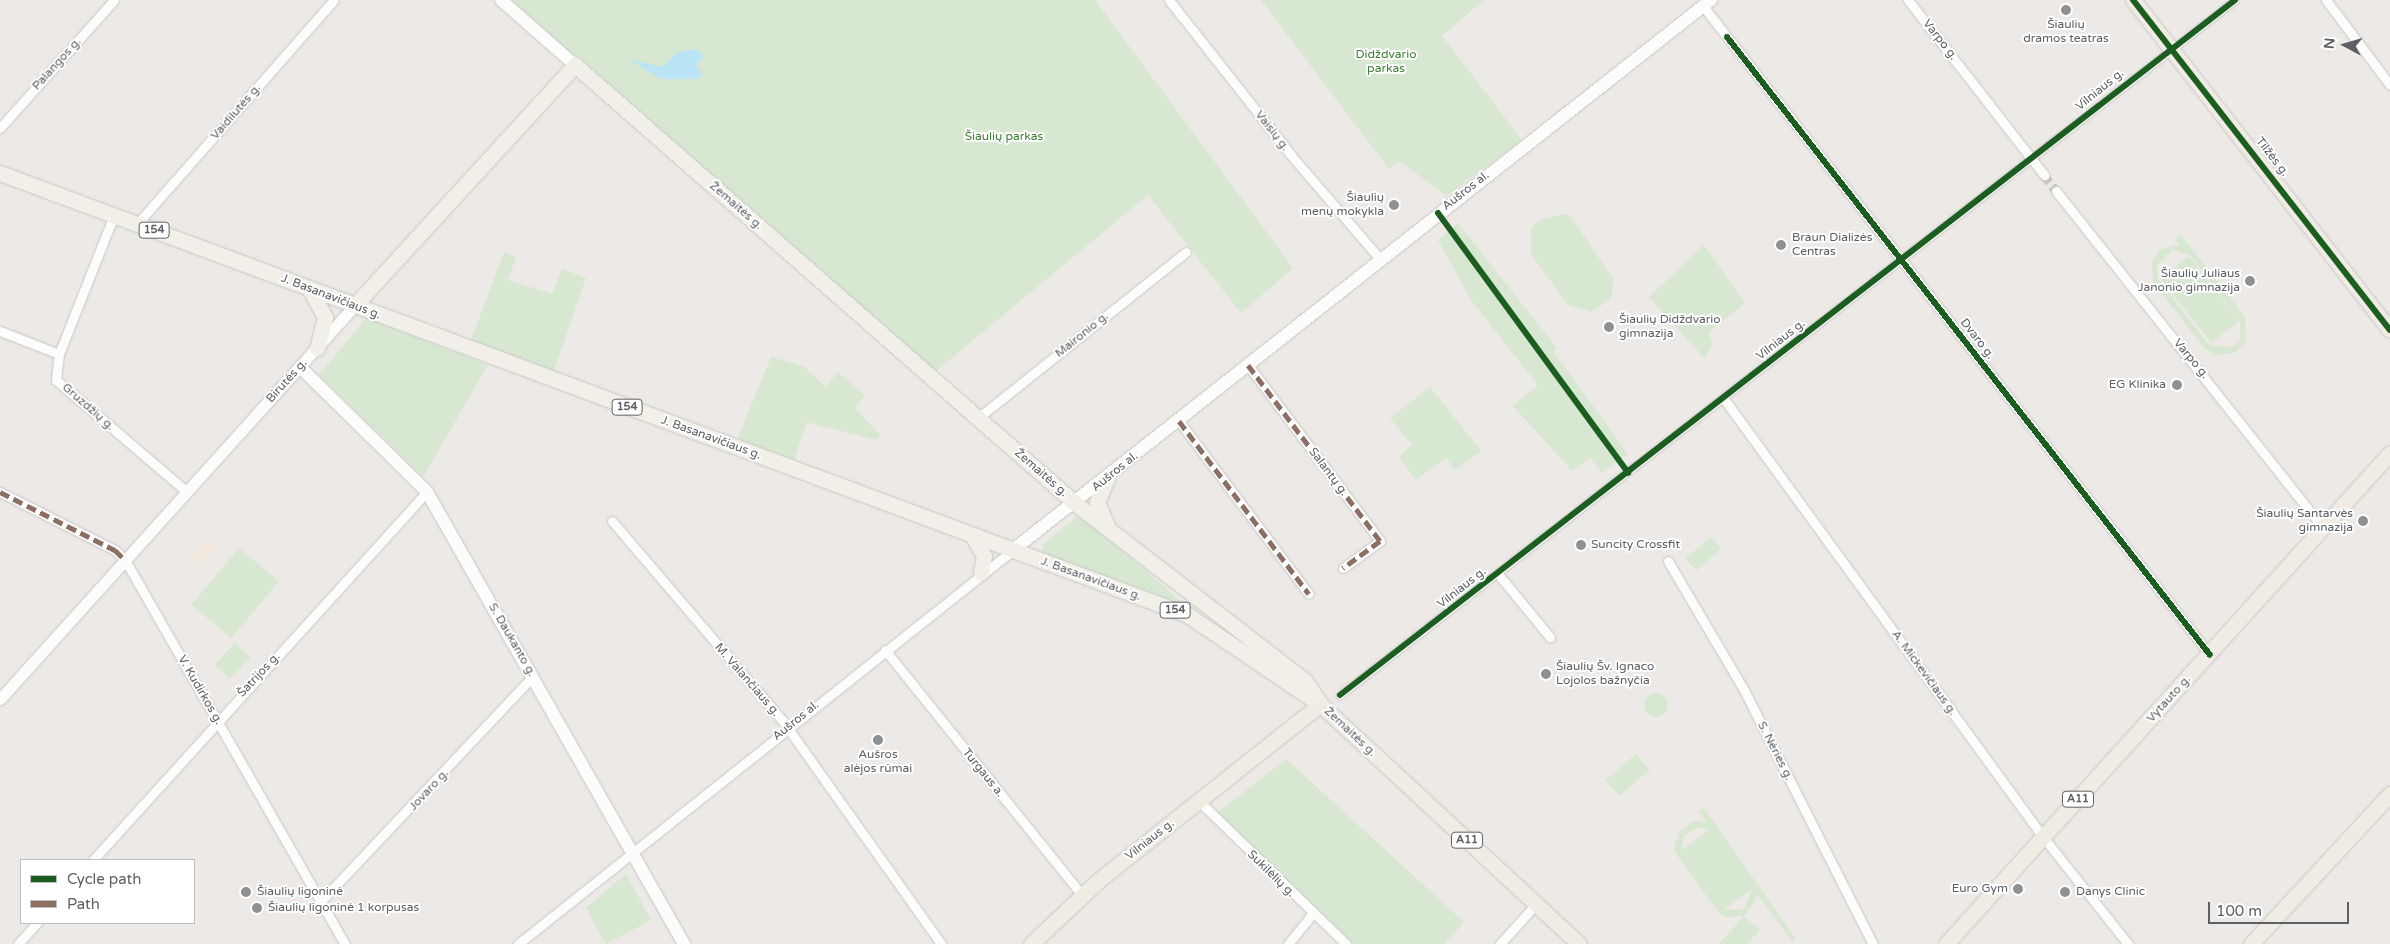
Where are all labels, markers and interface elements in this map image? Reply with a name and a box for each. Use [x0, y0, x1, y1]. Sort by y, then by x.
marker: Šiaulių dramos teatras [2060, 4, 2072, 16]
street label: Varpo g. [1920, 17, 1960, 63]
place label: Šiaulių dramos teatras [2023, 18, 2109, 46]
north arrow [2320, 20, 2370, 70]
street label: Palangos g. [30, 35, 84, 93]
text: N [2321, 37, 2339, 50]
park label: Didždvario parkas [1356, 48, 1416, 76]
street label: Vilniaus g. [2073, 66, 2127, 114]
street label: Vaidilutės g. [208, 81, 264, 143]
street label: Vaisių g. [1252, 108, 1292, 154]
park label: Šiaulių parkas [965, 130, 1043, 144]
street label: Tilžės g. [2252, 135, 2292, 179]
street label: Aušros al. [1440, 168, 1492, 214]
street label: Žemaitės g. [706, 179, 766, 233]
place label: Šiaulių menų mokykla [1301, 191, 1384, 219]
marker: Šiaulių menų mokykla [1388, 199, 1400, 211]
road number: 154 [138, 222, 170, 238]
place label: Braun Dializės Centras [1792, 231, 1872, 259]
marker: Braun Dializės Centras [1774, 238, 1788, 252]
place label: Šiaulių Juliaus Janonio gimnazija [2138, 267, 2240, 295]
street label: J. Basanavičiaus g. [279, 271, 383, 323]
marker: Šiaulių Juliaus Janonio gimnazija [2244, 275, 2256, 287]
street label: Maironio g. [1052, 309, 1112, 361]
place label: Šiaulių Didždvario gimnazija [1619, 313, 1721, 341]
street label: Vilniaus g. [1754, 316, 1808, 364]
street label: Dvaro g. [1957, 316, 1997, 362]
marker: Šiaulių Didždvario gimnazija [1603, 321, 1615, 333]
street label: Varpo g. [2170, 336, 2212, 382]
street label: Birutės g. [264, 356, 310, 406]
place label: EG Klinika [2109, 378, 2166, 392]
marker: EG Klinika [2170, 378, 2184, 392]
street label: Gruzdžių g. [59, 380, 117, 434]
road number: 154 [611, 398, 643, 416]
street label: J. Basanavičiaus g. [659, 413, 763, 463]
street label: Salantų g. [1305, 445, 1351, 499]
street label: Žemaitės g. [1011, 446, 1071, 500]
street label: Aušros al. [1089, 449, 1141, 495]
place label: Šiaulių Santarvės gimnazija [2256, 507, 2353, 535]
marker: Šiaulių Santarvės gimnazija [2357, 515, 2369, 527]
place label: Suncity Crossfit [1591, 538, 1680, 552]
marker: Suncity Crossfit [1575, 539, 1587, 551]
street label: J. Basanavičiaus g. [1039, 554, 1143, 604]
street label: Vilniaus g. [1435, 564, 1489, 612]
street label: S. Daukanto g. [485, 601, 539, 679]
road number: 154 [1159, 602, 1191, 618]
street label: A. Mickevičiaus g. [1888, 628, 1960, 718]
street label: M. Valančiaus g. [711, 640, 783, 720]
street label: Šatrijos g. [235, 650, 283, 700]
street label: V. Kudirkos g. [174, 653, 226, 727]
place label: Šiaulių Šv. Ignaco Lojolos bažnyčia [1556, 660, 1654, 688]
marker: Šiaulių Šv. Ignaco Lojolos bažnyčia [1540, 668, 1552, 680]
street label: Vytauto g. [2144, 672, 2194, 726]
street label: Aušros al. [770, 698, 822, 744]
street label: Žemaitės g. [1321, 704, 1379, 760]
street label: S. Nėries g. [1754, 719, 1796, 783]
marker: Aušros alėjos rūmai [872, 734, 884, 746]
street label: Turgaus a. [959, 746, 1007, 800]
place label: Aušros alėjos rūmai [844, 748, 912, 776]
street label: Jovaro g. [406, 766, 452, 814]
road number: A11 [2062, 791, 2094, 808]
street label: Vilniaus g. [1123, 816, 1177, 864]
road number: A11 [1451, 832, 1483, 848]
street label: Sukilėlių g. [1244, 848, 1298, 900]
legend [20, 859, 195, 924]
text: Cycle path [67, 870, 141, 888]
place label: Euro Gym [1952, 882, 2008, 896]
marker: Euro Gym [2012, 883, 2024, 895]
marker: Šiaulių ligoninė [239, 885, 253, 899]
place label: Šiaulių ligoninė [257, 885, 343, 899]
marker: Danys Clinic [2058, 885, 2072, 899]
place label: Danys Clinic [2076, 885, 2145, 899]
scale bar [2210, 892, 2351, 924]
text: Path [67, 895, 100, 913]
marker: Šiaulių ligoninė 1 korpusas [250, 901, 264, 915]
place label: Šiaulių ligoninė 1 korpusas [268, 901, 419, 915]
text: 100 m [2216, 902, 2262, 920]

